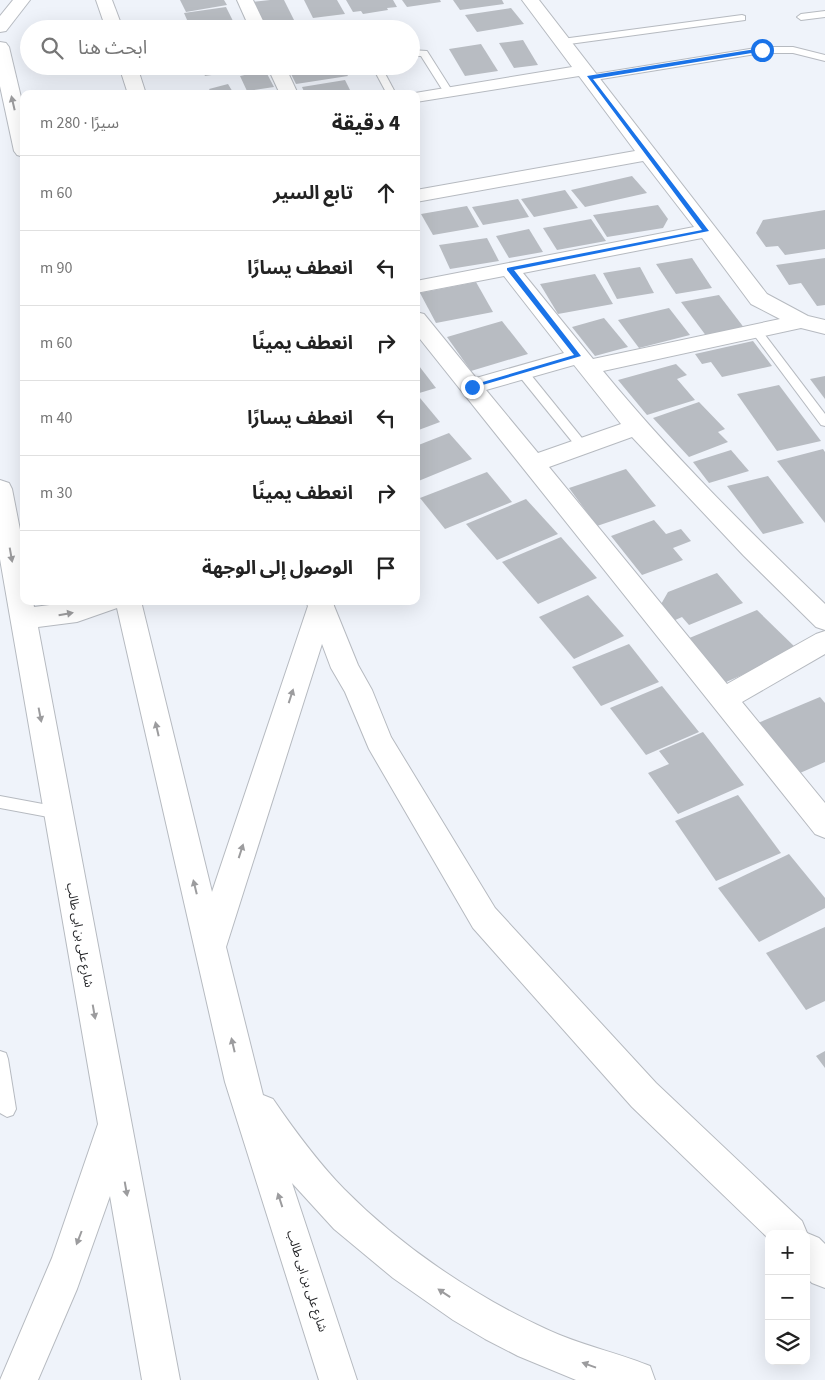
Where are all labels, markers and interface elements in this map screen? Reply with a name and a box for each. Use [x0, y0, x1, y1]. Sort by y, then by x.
search box [20, 20, 420, 75]
icon: search [38, 34, 66, 62]
text: ابحث هنا [78, 35, 147, 62]
route start [751, 39, 774, 62]
one-way arrow [9, 96, 17, 111]
text: 4 دقيقة [332, 108, 400, 138]
text: سيرًا · 280 m [40, 112, 119, 134]
icon: ahead [372, 179, 400, 207]
text: تابع السير [273, 180, 353, 207]
text: 60 m [40, 182, 72, 204]
icon: left [372, 254, 400, 282]
text: انعطف يسارًا [247, 255, 353, 282]
text: 90 m [40, 257, 72, 279]
icon: right [372, 329, 400, 357]
text: انعطف يمينًا [252, 330, 353, 357]
text: 60 m [40, 332, 72, 354]
route end [461, 376, 484, 399]
icon: left [372, 404, 400, 432]
text: انعطف يسارًا [247, 405, 353, 432]
text: 40 m [40, 407, 72, 429]
icon: right [372, 479, 400, 507]
text: انعطف يمينًا [252, 480, 353, 507]
text: 30 m [40, 482, 72, 504]
one-way arrow [8, 547, 16, 563]
icon: arrive [372, 554, 400, 582]
text: الوصول إلى الوجهة [202, 555, 353, 582]
one-way arrow [58, 610, 74, 618]
one-way arrow [288, 689, 296, 704]
one-way arrow [37, 707, 45, 723]
one-way arrow [153, 721, 161, 736]
one-way arrow [237, 843, 245, 858]
one-way arrow [191, 879, 199, 895]
street label: شارع على بن ابى طالب [62, 881, 97, 989]
one-way arrow [91, 1005, 99, 1021]
one-way arrow [229, 1038, 237, 1053]
one-way arrow [122, 1182, 130, 1198]
one-way arrow [276, 1193, 284, 1208]
street label: شارع على بن ابى طالب [282, 1228, 331, 1334]
map controls [765, 1230, 810, 1365]
button: + [765, 1230, 810, 1275]
one-way arrow [74, 1231, 82, 1245]
button: − [765, 1275, 810, 1320]
one-way arrow [437, 1288, 451, 1298]
button: layers [765, 1320, 810, 1365]
one-way arrow [582, 1361, 597, 1368]

